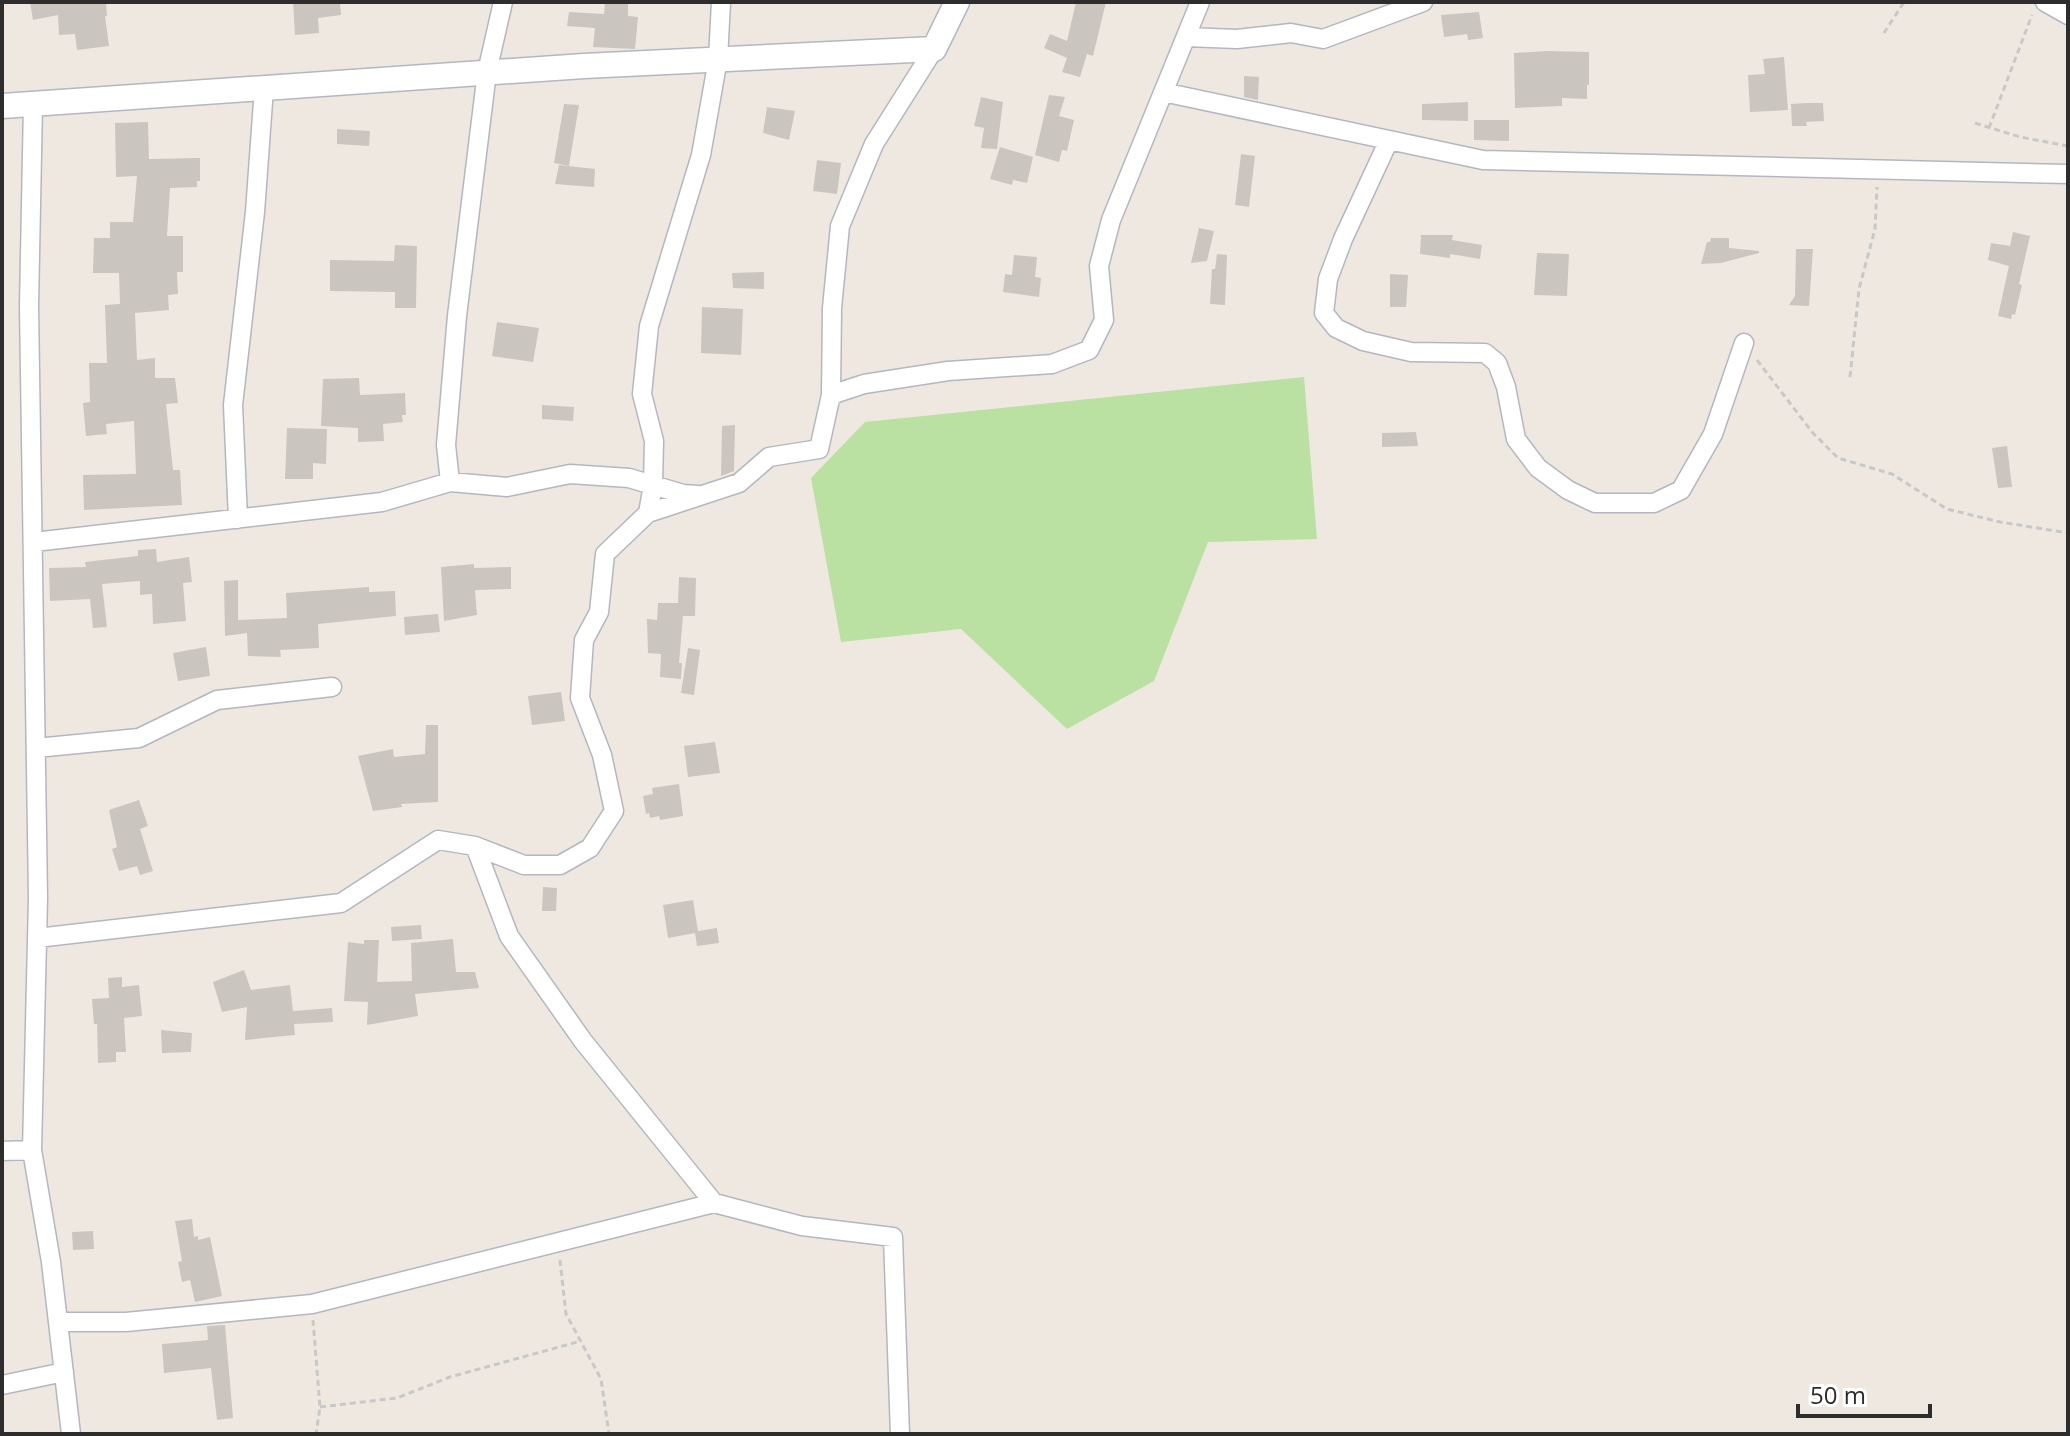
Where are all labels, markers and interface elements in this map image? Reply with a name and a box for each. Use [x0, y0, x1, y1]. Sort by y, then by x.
scale bar [1798, 1368, 1930, 1418]
text: 50 m [1810, 1378, 1866, 1411]

